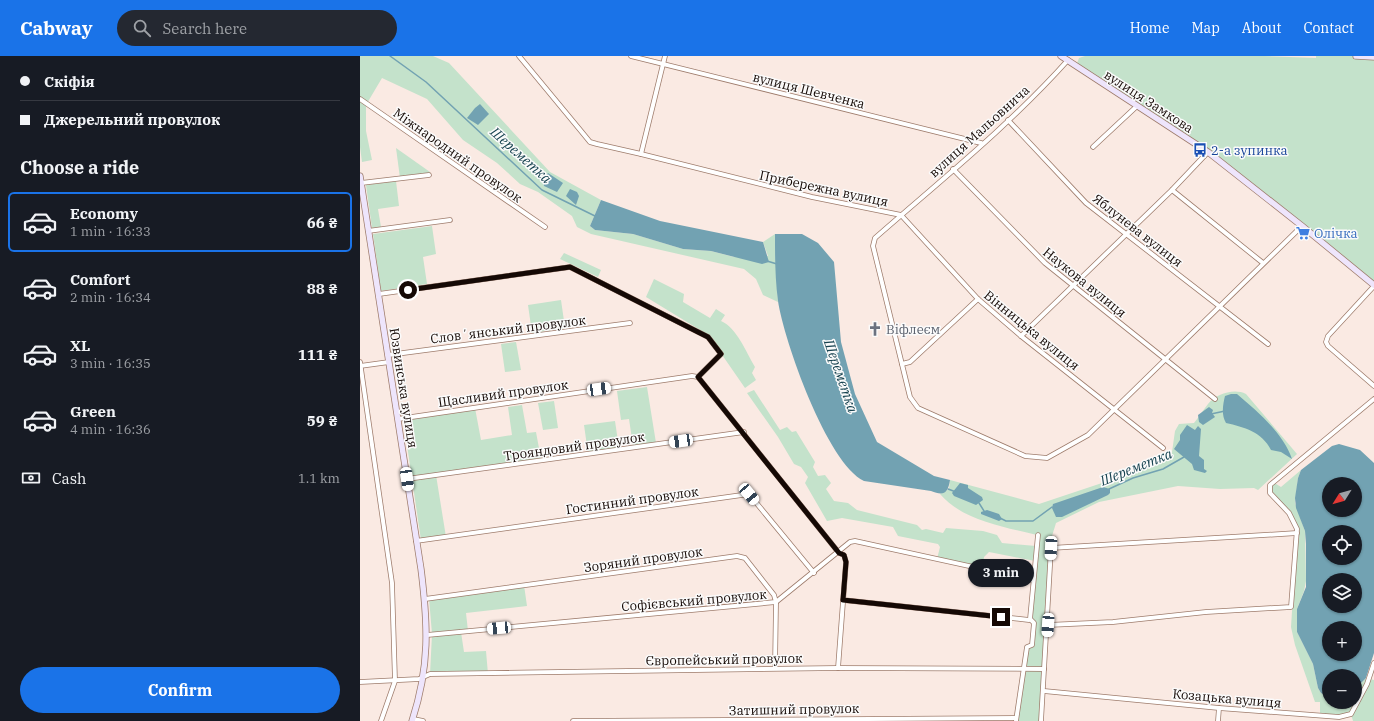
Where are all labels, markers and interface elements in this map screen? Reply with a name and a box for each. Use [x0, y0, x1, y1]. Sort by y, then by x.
search box [117, 10, 397, 46]
text: Cabway [20, 16, 93, 40]
icon: search [131, 17, 153, 39]
text: Search here [163, 19, 247, 38]
text: Home [1130, 19, 1169, 37]
text: Map [1191, 19, 1220, 37]
text: About [1242, 19, 1281, 37]
text: Contact [1303, 19, 1354, 37]
street label: вулиця Замкова [1101, 66, 1197, 137]
street label: вулиця Шевченка [751, 68, 867, 113]
text: Скіфія [44, 72, 95, 91]
street label: вулиця Мальовнича [925, 82, 1033, 181]
street label: Міжнародний провулок [390, 104, 526, 207]
text: Джерельний провулок [44, 110, 220, 129]
water label: Шереметка [486, 122, 556, 187]
bus stop icon: 2-а зупинка [1192, 142, 1208, 158]
place label: 2-а зупинка [1211, 142, 1288, 159]
text: Choose a ride [20, 156, 139, 179]
street label: Прибережна вулиця [758, 167, 890, 210]
street label: Яблунева вулиця [1089, 190, 1186, 271]
icon: car [22, 204, 58, 240]
text: Economy [70, 204, 138, 223]
text: 66 ₴ [307, 213, 338, 232]
text: 1 min · 16:33 [70, 223, 151, 240]
supermarket icon: Олічка [1295, 225, 1311, 241]
place label: Олічка [1314, 225, 1358, 242]
street label: Наукова вулиця [1040, 244, 1130, 321]
icon: car [22, 270, 58, 306]
text: Comfort [70, 270, 130, 289]
text: 88 ₴ [307, 279, 338, 298]
route start [399, 281, 417, 299]
street label: Вінницька вулиця [980, 287, 1083, 374]
text: 2 min · 16:34 [70, 289, 151, 306]
street label: Словʼянський провулок [429, 311, 587, 347]
church icon: Віфлеєм [867, 321, 883, 337]
place label: Віфлеєм [886, 321, 941, 338]
street label: Юзвинська вулиця [386, 327, 421, 449]
icon: car [22, 336, 58, 372]
text: XL [70, 336, 90, 355]
water label: Шереметка [820, 336, 862, 415]
text: 111 ₴ [298, 345, 338, 364]
text: 3 min · 16:35 [70, 355, 151, 372]
street label: Щасливий провулок [437, 376, 570, 411]
car [586, 381, 612, 397]
icon: car [22, 402, 58, 438]
text: Green [70, 402, 116, 421]
text: 59 ₴ [307, 411, 338, 430]
text: 4 min · 16:36 [70, 421, 151, 438]
street label: Трояндовий провулок [502, 428, 646, 465]
car [668, 433, 694, 449]
water label: Шереметка [1096, 444, 1175, 490]
car [399, 466, 415, 492]
icon: cash [20, 467, 42, 489]
text: Cash [52, 469, 86, 488]
text: 1.1 km [298, 470, 340, 487]
north arrow [1322, 477, 1362, 517]
map controls [1322, 477, 1362, 709]
car [737, 481, 761, 507]
street label: Гостинний провулок [565, 483, 700, 518]
button: locate [1322, 525, 1362, 565]
car [1044, 536, 1058, 560]
street label: Зоряний провулок [583, 543, 704, 576]
callout: 3 min [968, 559, 1034, 587]
text: 3 min [983, 564, 1019, 581]
button: layers [1322, 573, 1362, 613]
street label: Софієвський провулок [621, 586, 768, 615]
route end [992, 608, 1010, 626]
car [1041, 613, 1055, 637]
car [487, 621, 511, 635]
button: + [1322, 621, 1362, 661]
street label: Європейський провулок [645, 650, 803, 669]
button: Confirm [20, 667, 340, 713]
button: − [1322, 669, 1362, 709]
street label: Козацька вулиця [1172, 685, 1282, 712]
street label: Затишний провулок [729, 700, 860, 719]

